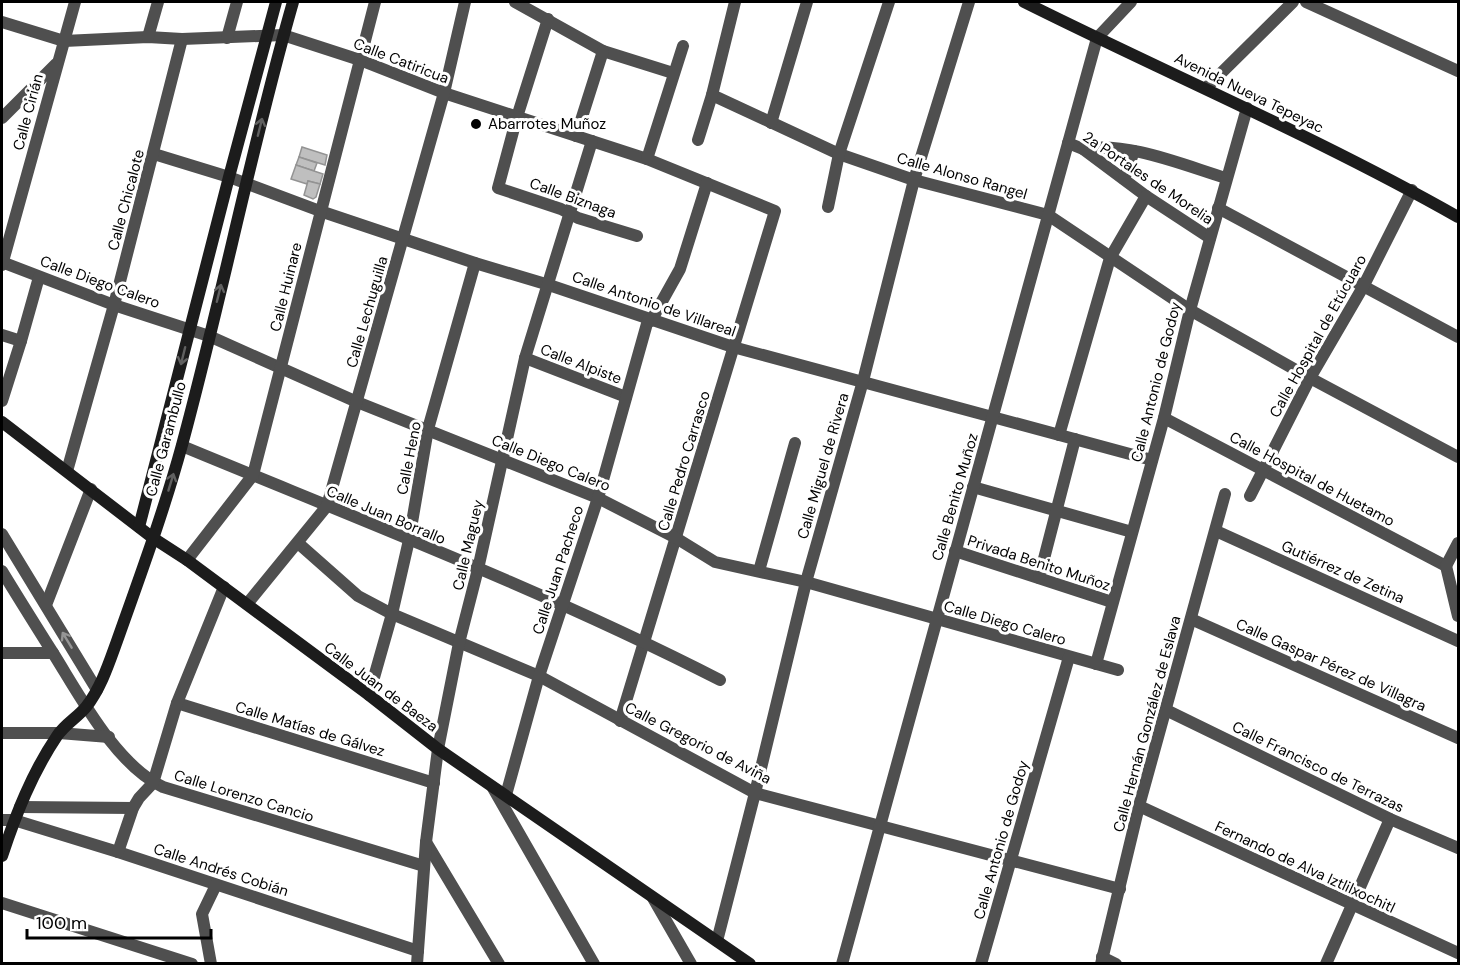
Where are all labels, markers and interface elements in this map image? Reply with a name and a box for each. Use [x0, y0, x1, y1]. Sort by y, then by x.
street label: Calle Catiricua [350, 34, 452, 88]
street label: Avenida Nueva Tepeyac [1171, 48, 1327, 138]
street label: Calle Cirián [8, 72, 48, 152]
place label: Abarrotes Muñoz [488, 114, 606, 134]
marker: Abarrotes Muñoz [469, 117, 483, 131]
one-way arrow [255, 118, 267, 137]
street label: 2a Portales de Morelia [1079, 127, 1217, 229]
street label: Calle Chicalote [103, 147, 149, 253]
street label: Calle Alonso Rangel [894, 148, 1030, 204]
street label: Calle Biznaga [527, 173, 619, 223]
street label: Calle Huinare [265, 240, 307, 334]
street label: Calle Diego Calero [37, 251, 163, 313]
street label: Calle Hospital de Etúcuaro [1265, 251, 1371, 421]
street label: Calle Lechuguilla [341, 254, 393, 370]
street label: Calle Antonio de Villareal [569, 267, 739, 341]
one-way arrow [214, 284, 226, 303]
street label: Calle Antonio de Godoy [1126, 299, 1186, 464]
street label: Calle Alpiste [537, 339, 625, 389]
one-way arrow [177, 346, 189, 365]
street label: Calle Garambullo [141, 379, 191, 499]
street label: Calle Pedro Carrasco [653, 388, 715, 534]
street label: Calle Miguel de Rivera [793, 391, 853, 541]
street label: Calle Heno [392, 419, 426, 496]
street label: Calle Hospital de Huetamo [1226, 427, 1398, 531]
street label: Calle Diego Calero [489, 430, 613, 496]
street label: Calle Benito Muñoz [927, 431, 983, 563]
one-way arrow [166, 473, 177, 492]
street label: Calle Juan Borrallo [323, 481, 449, 549]
street label: Calle Maguey [448, 497, 488, 592]
street label: Calle Juan Pacheco [528, 503, 588, 637]
street label: Privada Benito Muñoz [965, 530, 1113, 596]
street label: Gutiérrez de Zetina [1278, 536, 1408, 608]
street label: Calle Diego Calero [941, 596, 1069, 650]
street label: Calle Hernán González de Eslava [1108, 614, 1186, 834]
street label: Calle Gaspar Pérez de Villagra [1233, 614, 1429, 716]
one-way arrow [60, 632, 72, 649]
street label: Calle Juan de Baeza [320, 638, 442, 736]
street label: Calle Matías de Gálvez [233, 697, 387, 761]
street label: Calle Gregorio de Aviña [621, 697, 775, 789]
street label: Calle Francisco de Terrazas [1229, 717, 1407, 817]
street label: Calle Antonio de Godoy [969, 758, 1033, 922]
street label: Calle Lorenzo Cancio [172, 765, 317, 827]
street label: Fernando de Alva Iztlilxochitl [1212, 816, 1398, 918]
street label: Calle Andrés Cobián [151, 839, 291, 901]
scale bar [27, 902, 212, 940]
text: 100 m [36, 911, 87, 935]

